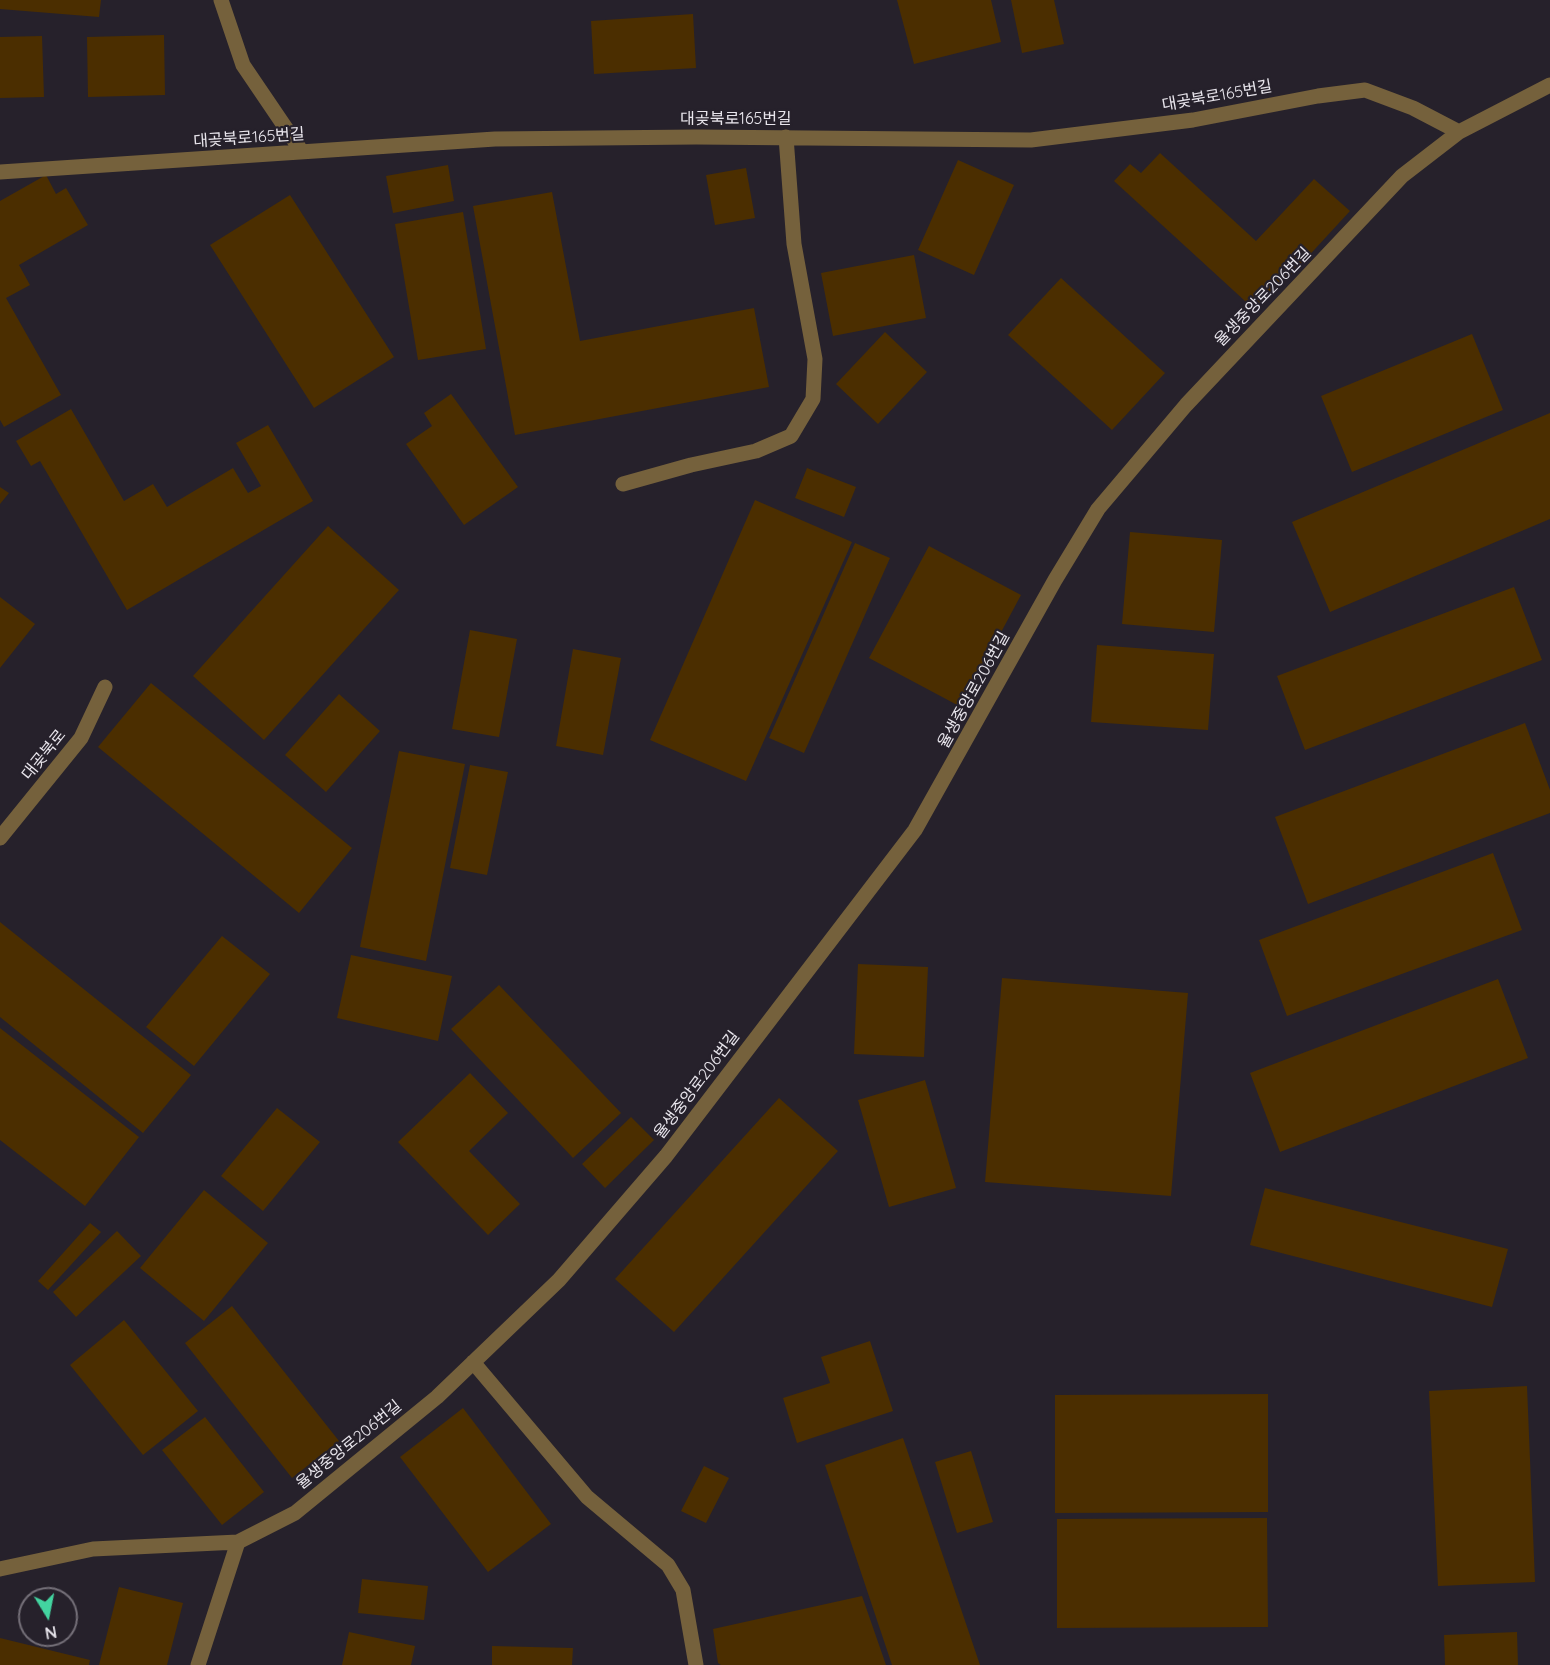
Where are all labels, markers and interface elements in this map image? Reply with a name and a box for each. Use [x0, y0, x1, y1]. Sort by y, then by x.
street label: 대곶북로165번길 [1160, 77, 1274, 115]
street label: 대곶북로165번길 [680, 109, 792, 129]
street label: 대곶북로165번길 [193, 125, 305, 151]
street label: 율생중앙로206번길 [1211, 244, 1315, 350]
street label: 율생중앙로206번길 [934, 628, 1014, 752]
street label: 대곶북로 [18, 726, 70, 784]
street label: 율생중앙로206번길 [650, 1027, 744, 1143]
street label: 율생중앙로206번길 [292, 1397, 406, 1493]
north arrow [18, 1587, 78, 1647]
text: N [43, 1622, 58, 1644]

